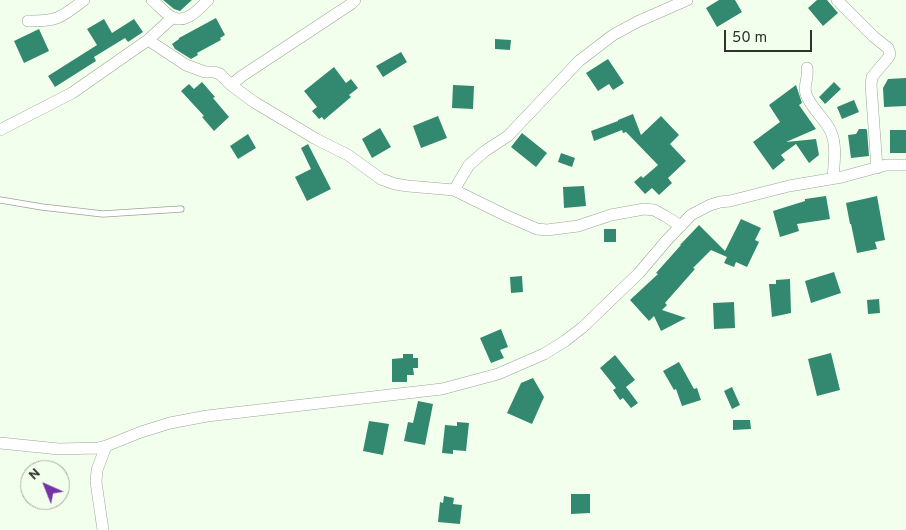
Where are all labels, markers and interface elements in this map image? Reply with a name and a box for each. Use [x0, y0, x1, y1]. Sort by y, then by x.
scale bar [726, 20, 814, 52]
text: 50 m [732, 29, 767, 48]
north arrow [20, 460, 70, 510]
text: N [25, 465, 44, 484]

